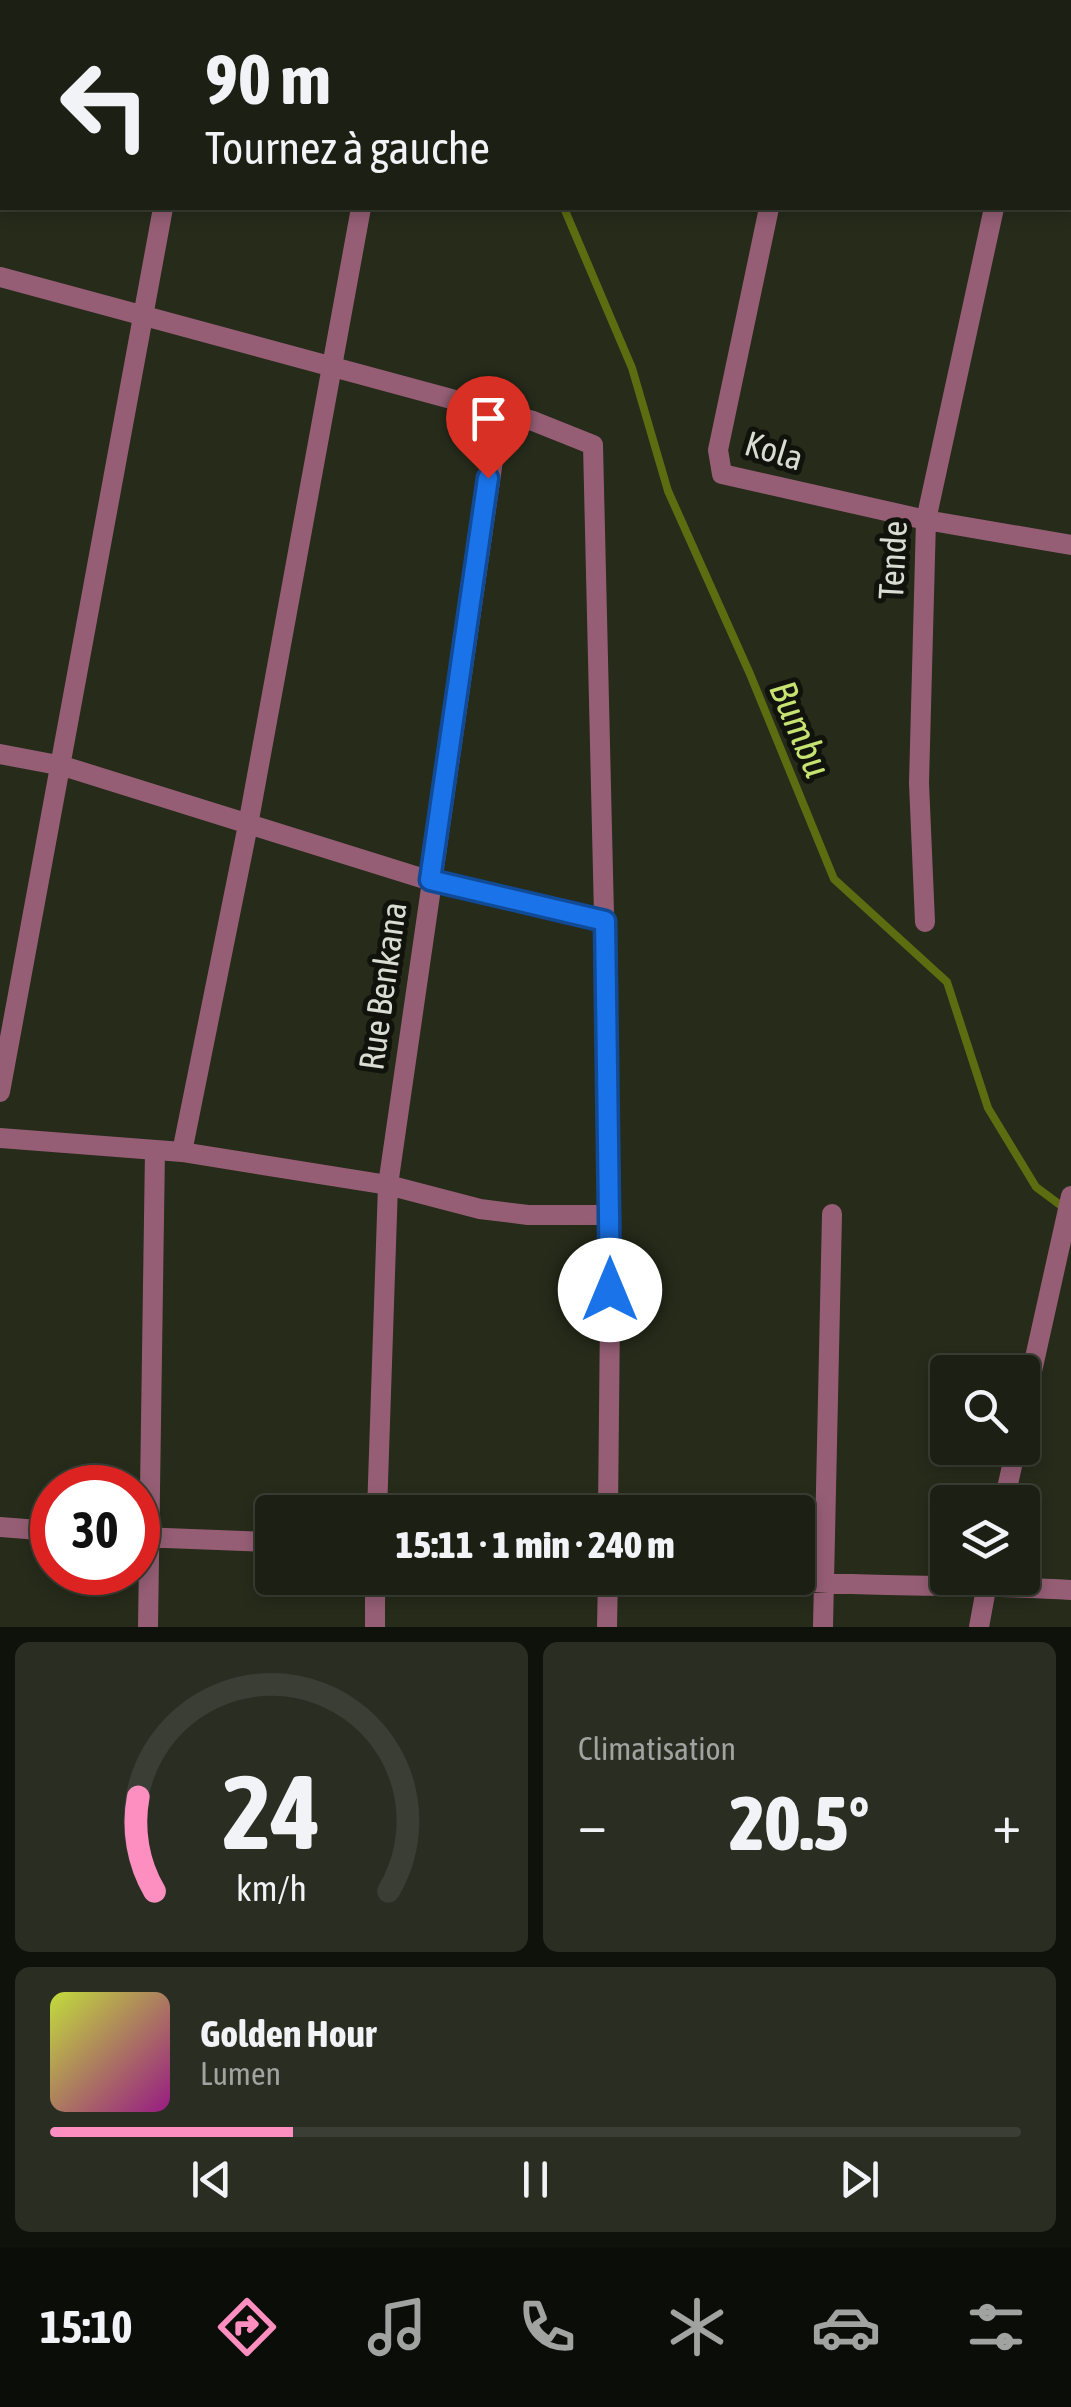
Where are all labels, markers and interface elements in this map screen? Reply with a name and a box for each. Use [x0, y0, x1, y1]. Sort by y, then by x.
text: 90 m [205, 39, 331, 119]
icon: left [40, 40, 170, 170]
text: Tournez à gauche [205, 122, 490, 174]
pin [446, 376, 531, 479]
icon: arrive [461, 391, 516, 446]
street label: Kola [740, 422, 808, 478]
street label: Tende [870, 520, 914, 600]
water label: Bumbu [761, 674, 840, 783]
street label: Rue Benkana [350, 899, 414, 1073]
position arrow [558, 1238, 662, 1342]
map controls [930, 1355, 1040, 1595]
button: search [930, 1355, 1040, 1465]
speed limit sign: 30 [30, 1465, 160, 1595]
button: layers [930, 1485, 1040, 1595]
text: 15:11 · 1 min · 240 m [395, 1523, 675, 1566]
text: Climatisation [578, 1730, 736, 1767]
text: 24 [223, 1752, 320, 1871]
text: 20.5° [730, 1780, 869, 1866]
text: − [578, 1792, 607, 1855]
text: + [992, 1792, 1021, 1855]
text: km/h [236, 1868, 307, 1909]
text: Golden Hour [200, 2012, 376, 2055]
text: Lumen [200, 2055, 281, 2092]
icon: previous [184, 2152, 239, 2207]
icon: pause [508, 2152, 563, 2207]
icon: next [832, 2152, 887, 2207]
icon: directions [212, 2292, 282, 2362]
icon: music [362, 2292, 432, 2362]
icon: phone [512, 2292, 582, 2362]
icon: climate [662, 2292, 732, 2362]
icon: car [811, 2292, 881, 2362]
icon: filters [961, 2292, 1031, 2362]
text: 15:10 [40, 2301, 133, 2353]

